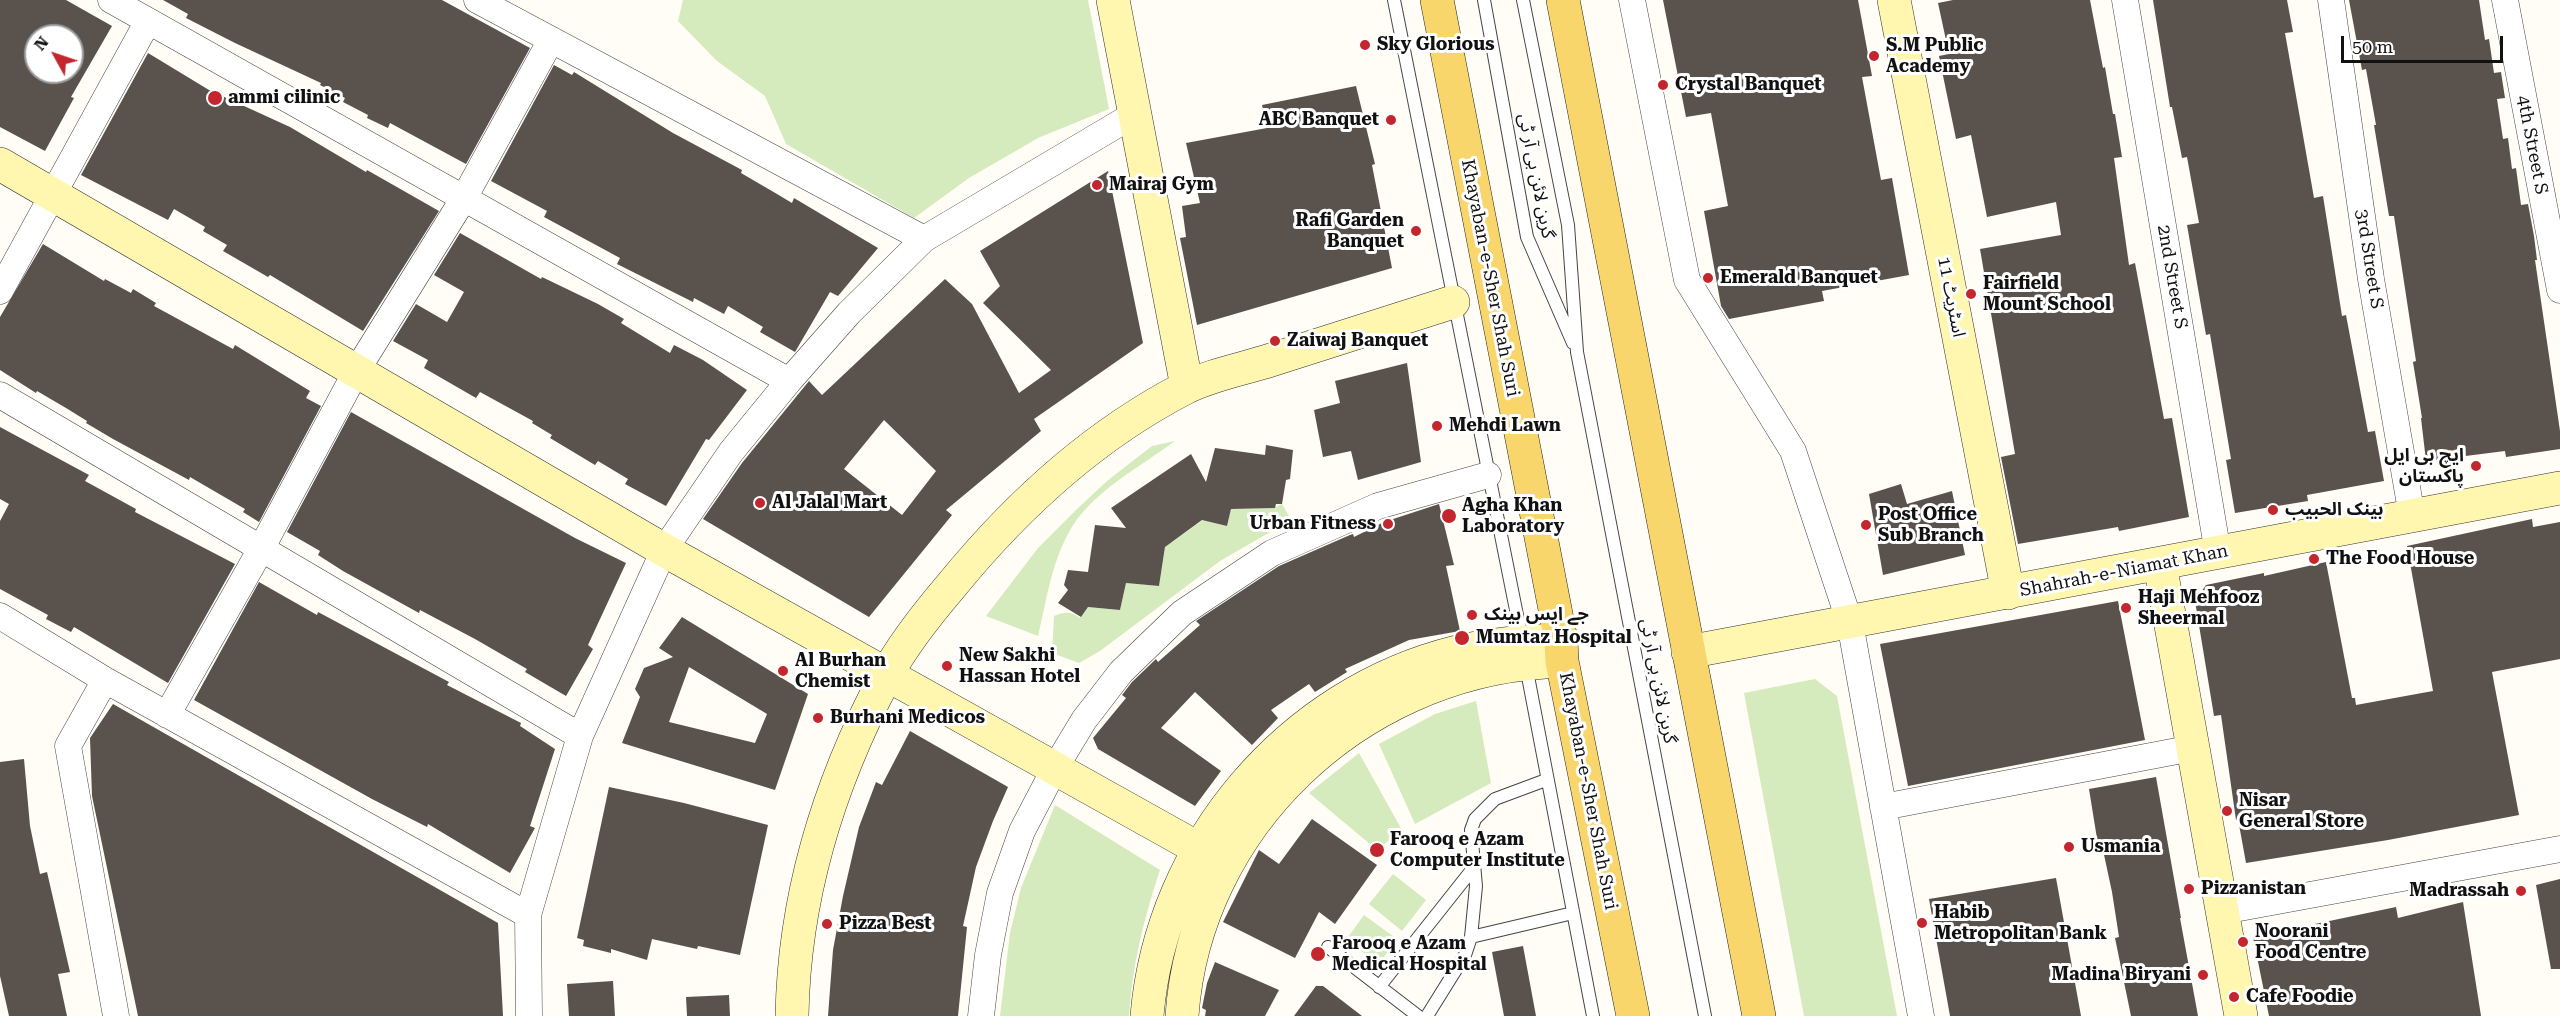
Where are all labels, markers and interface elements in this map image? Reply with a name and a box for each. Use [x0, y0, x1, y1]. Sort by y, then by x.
north arrow [24, 24, 84, 84]
scale bar [2344, 24, 2506, 62]
text: N [30, 33, 53, 54]
place label: Sky Glorious [1377, 34, 1494, 56]
place label: S.M Public Academy [1886, 35, 1984, 78]
text: 50 m [2352, 36, 2393, 57]
marker: Sky Glorious [1358, 38, 1372, 52]
marker: S.M Public Academy [1867, 49, 1881, 63]
place label: Crystal Banquet [1675, 74, 1822, 96]
marker: Crystal Banquet [1656, 78, 1670, 92]
place label: ammi cilinic [228, 87, 340, 109]
marker: ammi cilinic [206, 89, 224, 107]
street label: 4th Street S [2512, 94, 2552, 196]
place label: ABC Banquet [1259, 109, 1379, 131]
street label: گرین لائن بی آر ٹی [1513, 112, 1559, 240]
marker: ABC Banquet [1384, 113, 1398, 127]
street label: Khayaban-e-Sher Shah Suri [1456, 157, 1524, 399]
place label: Mairaj Gym [1109, 174, 1214, 196]
marker: Mairaj Gym [1090, 178, 1104, 192]
street label: 3rd Street S [2350, 208, 2388, 310]
place label: Rafi Garden Banquet [1296, 210, 1404, 252]
street label: 2nd Street S [2152, 223, 2192, 331]
marker: Rafi Garden Banquet [1409, 224, 1423, 238]
street label: اسٹریٹ 11 [1933, 255, 1969, 339]
place label: Emerald Banquet [1720, 267, 1878, 289]
marker: Emerald Banquet [1701, 271, 1715, 285]
place label: Fairfield Mount School [1983, 273, 2111, 316]
marker: Fairfield Mount School [1964, 287, 1978, 301]
place label: Zaiwaj Banquet [1287, 330, 1428, 352]
marker: Zaiwaj Banquet [1268, 334, 1282, 348]
place label: Mehdi Lawn [1449, 415, 1561, 437]
marker: Mehdi Lawn [1430, 419, 1444, 433]
place label: ایچ بی ایل پاکستان [2384, 445, 2464, 488]
marker: ایچ بی ایل پاکستان [2469, 459, 2483, 473]
place label: Al Jalal Mart [772, 492, 887, 514]
place label: Agha Khan Laboratory [1462, 495, 1564, 538]
marker: Al Jalal Mart [753, 496, 767, 510]
place label: بينک الحبيب [2285, 499, 2384, 521]
marker: بينک الحبيب [2266, 503, 2280, 517]
place label: Post Office Sub Branch [1878, 504, 1984, 546]
marker: Agha Khan Laboratory [1440, 507, 1458, 525]
place label: Urban Fitness [1249, 513, 1376, 535]
marker: Urban Fitness [1381, 517, 1395, 531]
marker: Post Office Sub Branch [1859, 518, 1873, 532]
street label: Shahrah-e-Niamat Khan [2018, 540, 2230, 602]
place label: The Food House [2326, 548, 2474, 570]
marker: The Food House [2307, 552, 2321, 566]
place label: Haji Mehfooz Sheermal [2138, 587, 2259, 630]
marker: Haji Mehfooz Sheermal [2119, 601, 2133, 615]
place label: جے ایس بینک [1484, 604, 1589, 626]
marker: جے ایس بینک [1465, 608, 1479, 622]
street label: گرین لائن بی آر ٹی [1635, 617, 1681, 745]
place label: Mumtaz Hospital [1476, 627, 1632, 649]
marker: Mumtaz Hospital [1453, 629, 1471, 647]
place label: New Sakhi Hassan Hotel [959, 645, 1080, 688]
place label: Al Burhan Chemist [795, 650, 886, 692]
marker: New Sakhi Hassan Hotel [940, 659, 954, 673]
marker: Al Burhan Chemist [776, 664, 790, 678]
street label: Khayaban-e-Sher Shah Suri [1554, 670, 1622, 912]
place label: Burhani Medicos [830, 707, 985, 729]
marker: Burhani Medicos [811, 711, 825, 725]
place label: Nisar General Store [2239, 790, 2364, 832]
marker: Nisar General Store [2220, 804, 2234, 818]
place label: Farooq e Azam Computer Institute [1390, 829, 1565, 872]
place label: Usmania [2081, 836, 2160, 858]
marker: Usmania [2062, 840, 2076, 854]
marker: Farooq e Azam Computer Institute [1368, 841, 1386, 859]
place label: Pizzanistan [2201, 878, 2306, 900]
place label: Madrassah [2409, 880, 2509, 902]
marker: Pizzanistan [2182, 882, 2196, 896]
marker: Madrassah [2514, 884, 2528, 898]
place label: Habib Metropolitan Bank [1934, 902, 2107, 944]
place label: Pizza Best [839, 913, 932, 935]
marker: Habib Metropolitan Bank [1915, 916, 1929, 930]
marker: Pizza Best [820, 917, 834, 931]
place label: Noorani Food Centre [2255, 921, 2366, 964]
place label: Farooq e Azam Medical Hospital [1332, 933, 1487, 976]
marker: Noorani Food Centre [2236, 935, 2250, 949]
marker: Farooq e Azam Medical Hospital [1309, 945, 1327, 963]
place label: Madina Biryani [2052, 964, 2191, 986]
marker: Madina Biryani [2196, 968, 2210, 982]
place label: Cafe Foodie [2246, 986, 2354, 1008]
marker: Cafe Foodie [2227, 990, 2241, 1004]

